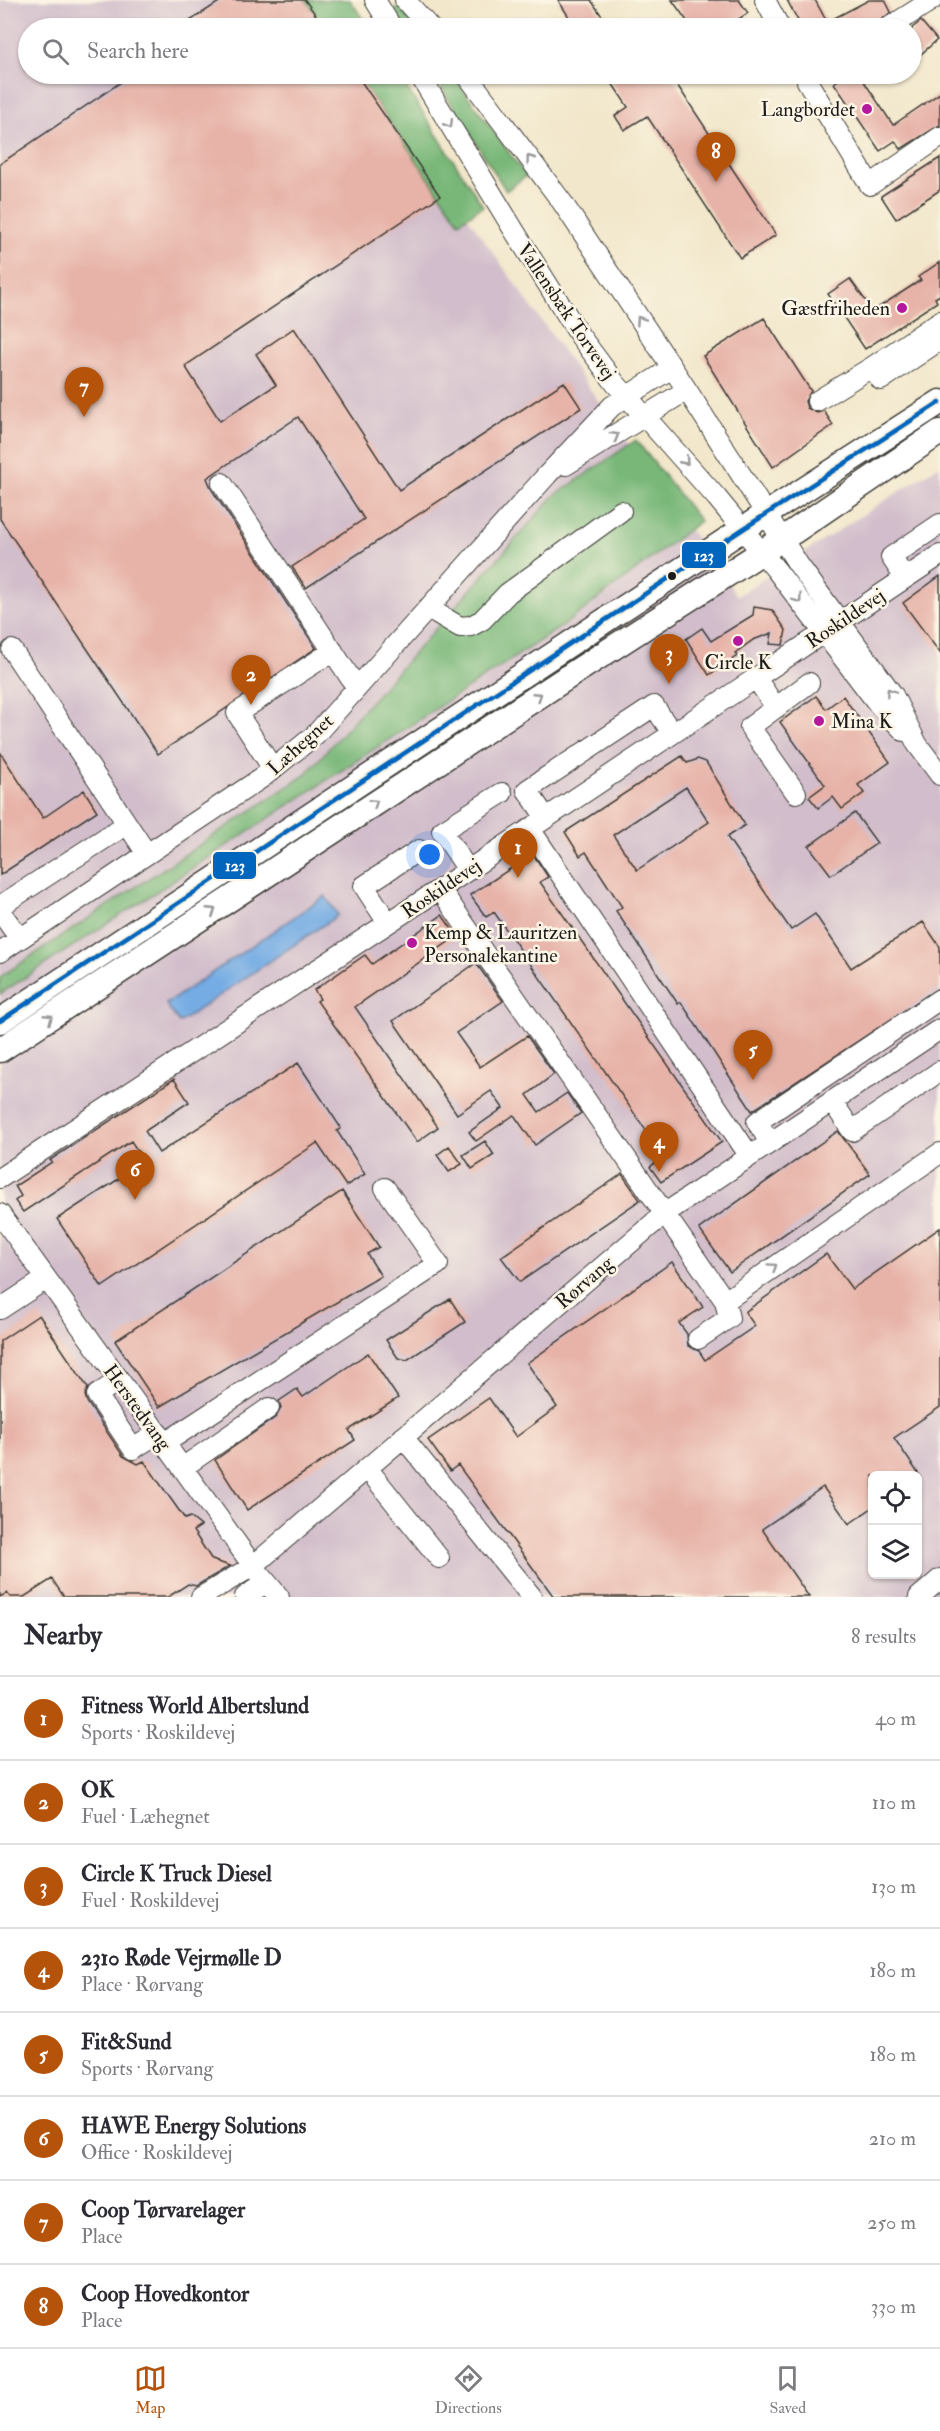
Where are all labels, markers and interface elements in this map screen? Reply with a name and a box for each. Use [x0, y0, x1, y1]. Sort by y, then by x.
search box [18, 18, 922, 84]
icon: search [39, 35, 72, 68]
text: Search here [87, 37, 189, 65]
place label: Langbordet [761, 97, 856, 122]
marker: Langbordet [860, 102, 874, 116]
one-way arrow [442, 118, 454, 128]
pin: 8 [696, 132, 736, 182]
one-way arrow [526, 154, 537, 165]
street label: Vallensbæk Torvevej [512, 238, 622, 385]
place label: Gæstfriheden [781, 296, 890, 321]
marker: Gæstfriheden [895, 301, 909, 315]
one-way arrow [636, 316, 647, 327]
pin: 7 [64, 368, 104, 417]
one-way arrow [609, 432, 619, 444]
one-way arrow [678, 454, 689, 465]
line badge: 123 [681, 541, 727, 569]
text: 123 [694, 546, 714, 566]
unlabelled marker [666, 570, 678, 582]
street label: Roskildevej [801, 583, 890, 654]
one-way arrow [790, 592, 801, 603]
pin: 3 [650, 634, 688, 684]
marker: Circle K [731, 634, 745, 648]
place label: Circle K [705, 650, 772, 675]
pin: 2 [232, 656, 270, 705]
one-way arrow [886, 688, 897, 699]
one-way arrow [531, 693, 542, 704]
street label: Læhegnet [262, 708, 339, 781]
place label: Mina K [831, 709, 893, 734]
marker: Mina K [812, 714, 826, 728]
one-way arrow [368, 800, 379, 811]
pin: 1 [498, 828, 538, 878]
your location [415, 840, 444, 869]
line badge: 123 [212, 851, 257, 880]
street label: Roskildevej [397, 853, 486, 924]
text: 123 [225, 856, 245, 876]
one-way arrow [205, 907, 216, 918]
place label: Kemp & Lauritzen Personalekantine [424, 920, 577, 968]
marker: Kemp & Lauritzen Personalekantine [405, 936, 419, 950]
one-way arrow [42, 1014, 53, 1025]
pin: 5 [734, 1030, 772, 1080]
pin: 4 [640, 1122, 678, 1172]
pin: 6 [116, 1150, 154, 1200]
street label: Rørvang [550, 1250, 619, 1314]
one-way arrow [767, 1264, 778, 1275]
street label: Herstedvang [98, 1359, 178, 1456]
map controls [868, 1471, 922, 1579]
button: locate [868, 1471, 922, 1525]
button: layers [868, 1525, 922, 1579]
text: Nearby [24, 1620, 102, 1652]
text: 8 results [851, 1624, 916, 1649]
text: Fitness World Albertslund [81, 1692, 309, 1720]
text: 1 [40, 1706, 47, 1731]
text: 40 m [875, 1706, 916, 1731]
text: Sports · Roskildevej [81, 1720, 235, 1745]
text: OK [81, 1776, 114, 1804]
text: 2 [38, 1790, 49, 1815]
text: 110 m [872, 1790, 916, 1815]
text: Fuel · Læhegnet [81, 1804, 210, 1829]
text: Circle K Truck Diesel [81, 1860, 272, 1888]
text: 3 [40, 1874, 47, 1899]
text: 130 m [871, 1874, 916, 1899]
text: Fuel · Roskildevej [81, 1888, 219, 1913]
text: 2310 Røde Vejrmølle D [81, 1944, 282, 1972]
text: 4 [38, 1958, 49, 1983]
text: 180 m [869, 1958, 916, 1983]
text: Place · Rørvang [81, 1972, 203, 1997]
text: Fit&Sund [81, 2028, 172, 2056]
text: 5 [39, 2042, 48, 2067]
text: 180 m [869, 2042, 916, 2067]
text: Sports · Rørvang [81, 2056, 213, 2081]
text: HAWE Energy Solutions [81, 2112, 306, 2140]
text: 6 [38, 2126, 49, 2151]
text: 210 m [869, 2126, 916, 2151]
text: Office · Roskildevej [81, 2140, 232, 2165]
text: Coop Tørvarelager [81, 2196, 245, 2224]
text: 7 [39, 2210, 48, 2235]
text: 250 m [867, 2210, 916, 2235]
text: Place [81, 2224, 122, 2249]
text: Coop Hovedkontor [81, 2280, 249, 2308]
text: 8 [39, 2294, 48, 2319]
text: 330 m [871, 2294, 916, 2319]
text: Place [81, 2308, 122, 2333]
tab: Map [134, 2362, 167, 2418]
tab: Directions [435, 2362, 502, 2418]
tab: Saved [770, 2362, 806, 2418]

